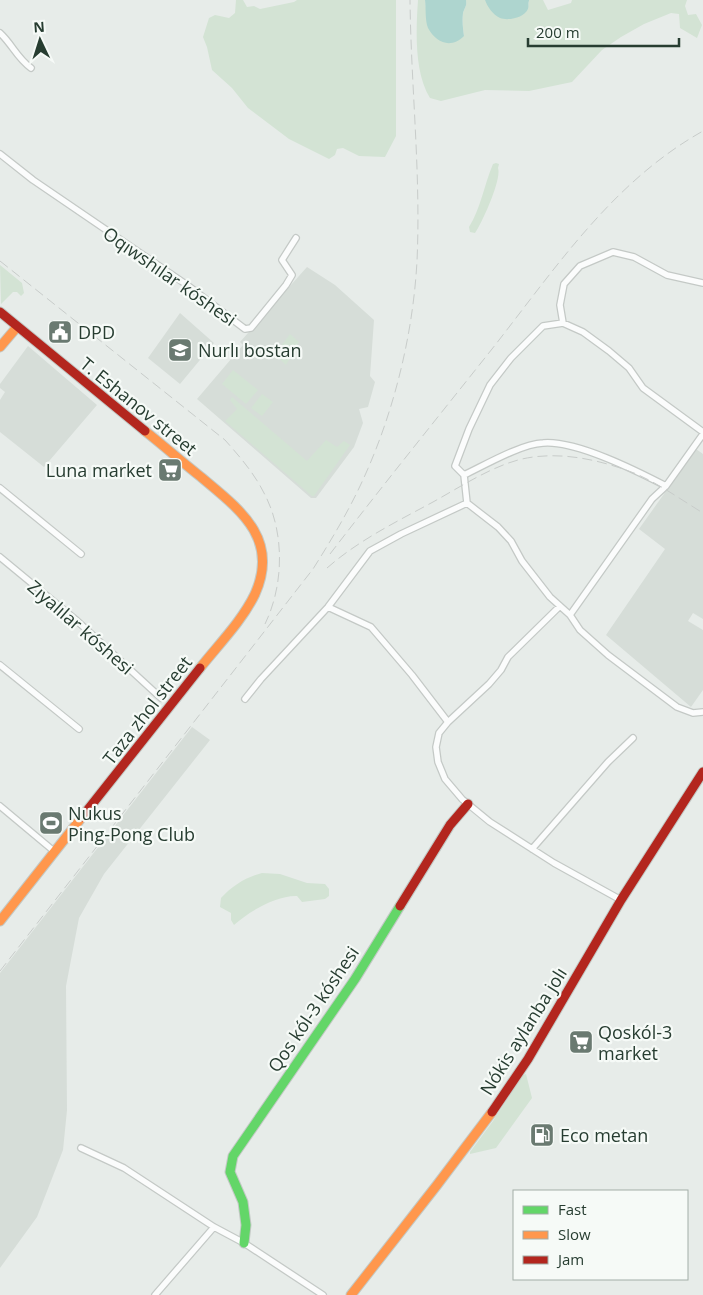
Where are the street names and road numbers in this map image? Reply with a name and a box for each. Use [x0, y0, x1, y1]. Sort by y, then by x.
street label: Oqıwshılar kóshesi [99, 221, 241, 331]
street label: T. Eshanov street [76, 352, 202, 460]
street label: Zıyalılar kóshesi [23, 574, 139, 680]
street label: Taza zhol street [97, 651, 197, 769]
street label: Qos kól-3 kóshesi [262, 941, 364, 1077]
street label: Nókis aylanba jolı [474, 963, 572, 1099]

